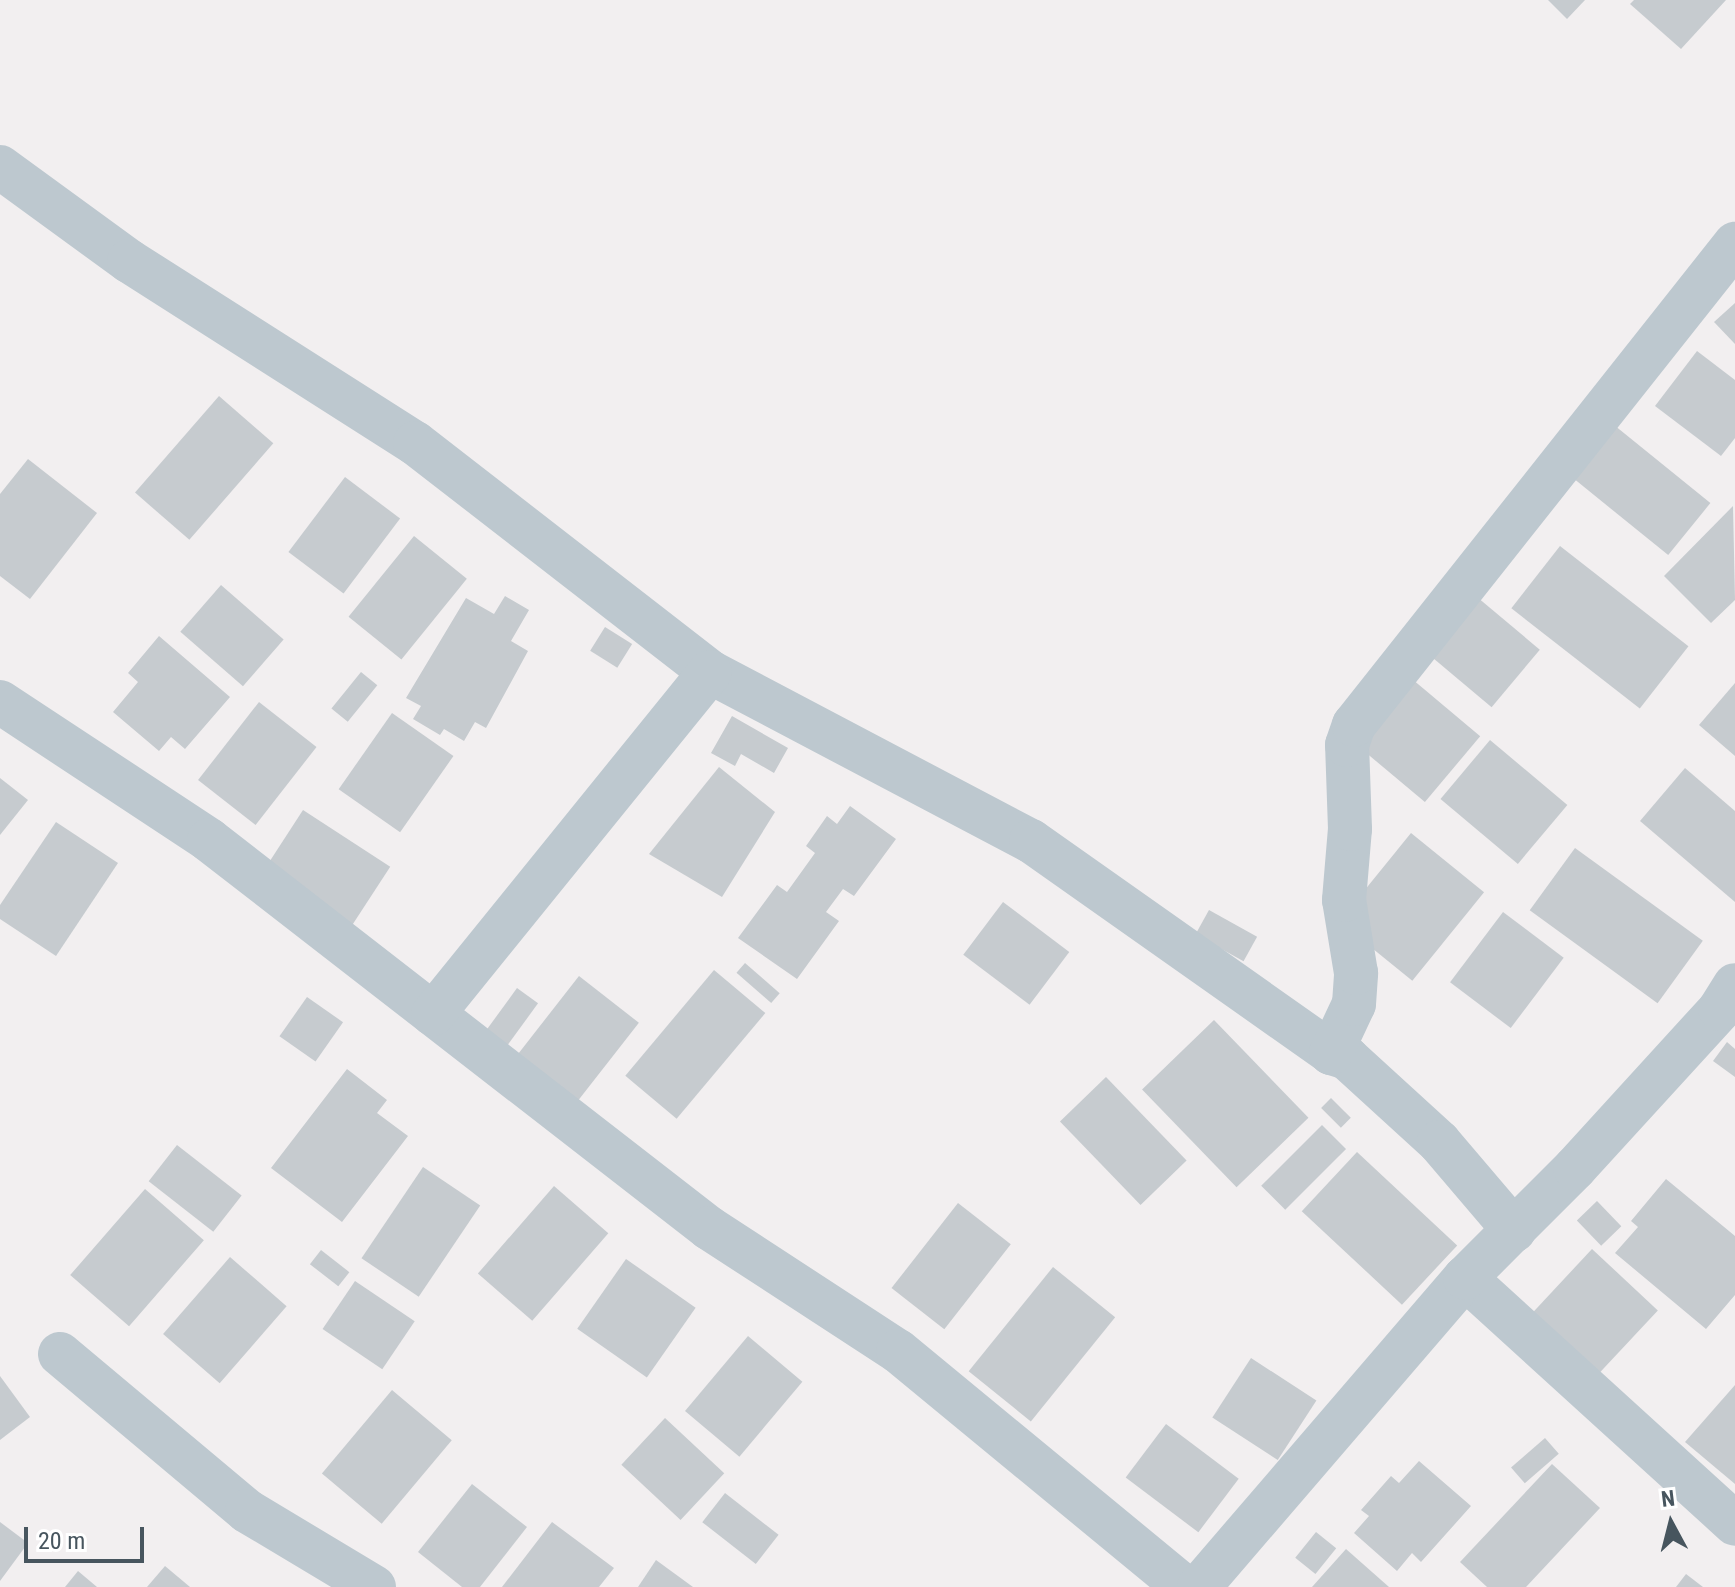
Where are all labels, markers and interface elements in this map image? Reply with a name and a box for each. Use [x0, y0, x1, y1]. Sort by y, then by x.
north arrow [1631, 1483, 1711, 1563]
text: N [1660, 1485, 1676, 1512]
scale bar [28, 1511, 148, 1561]
text: 20 m [38, 1527, 85, 1555]

